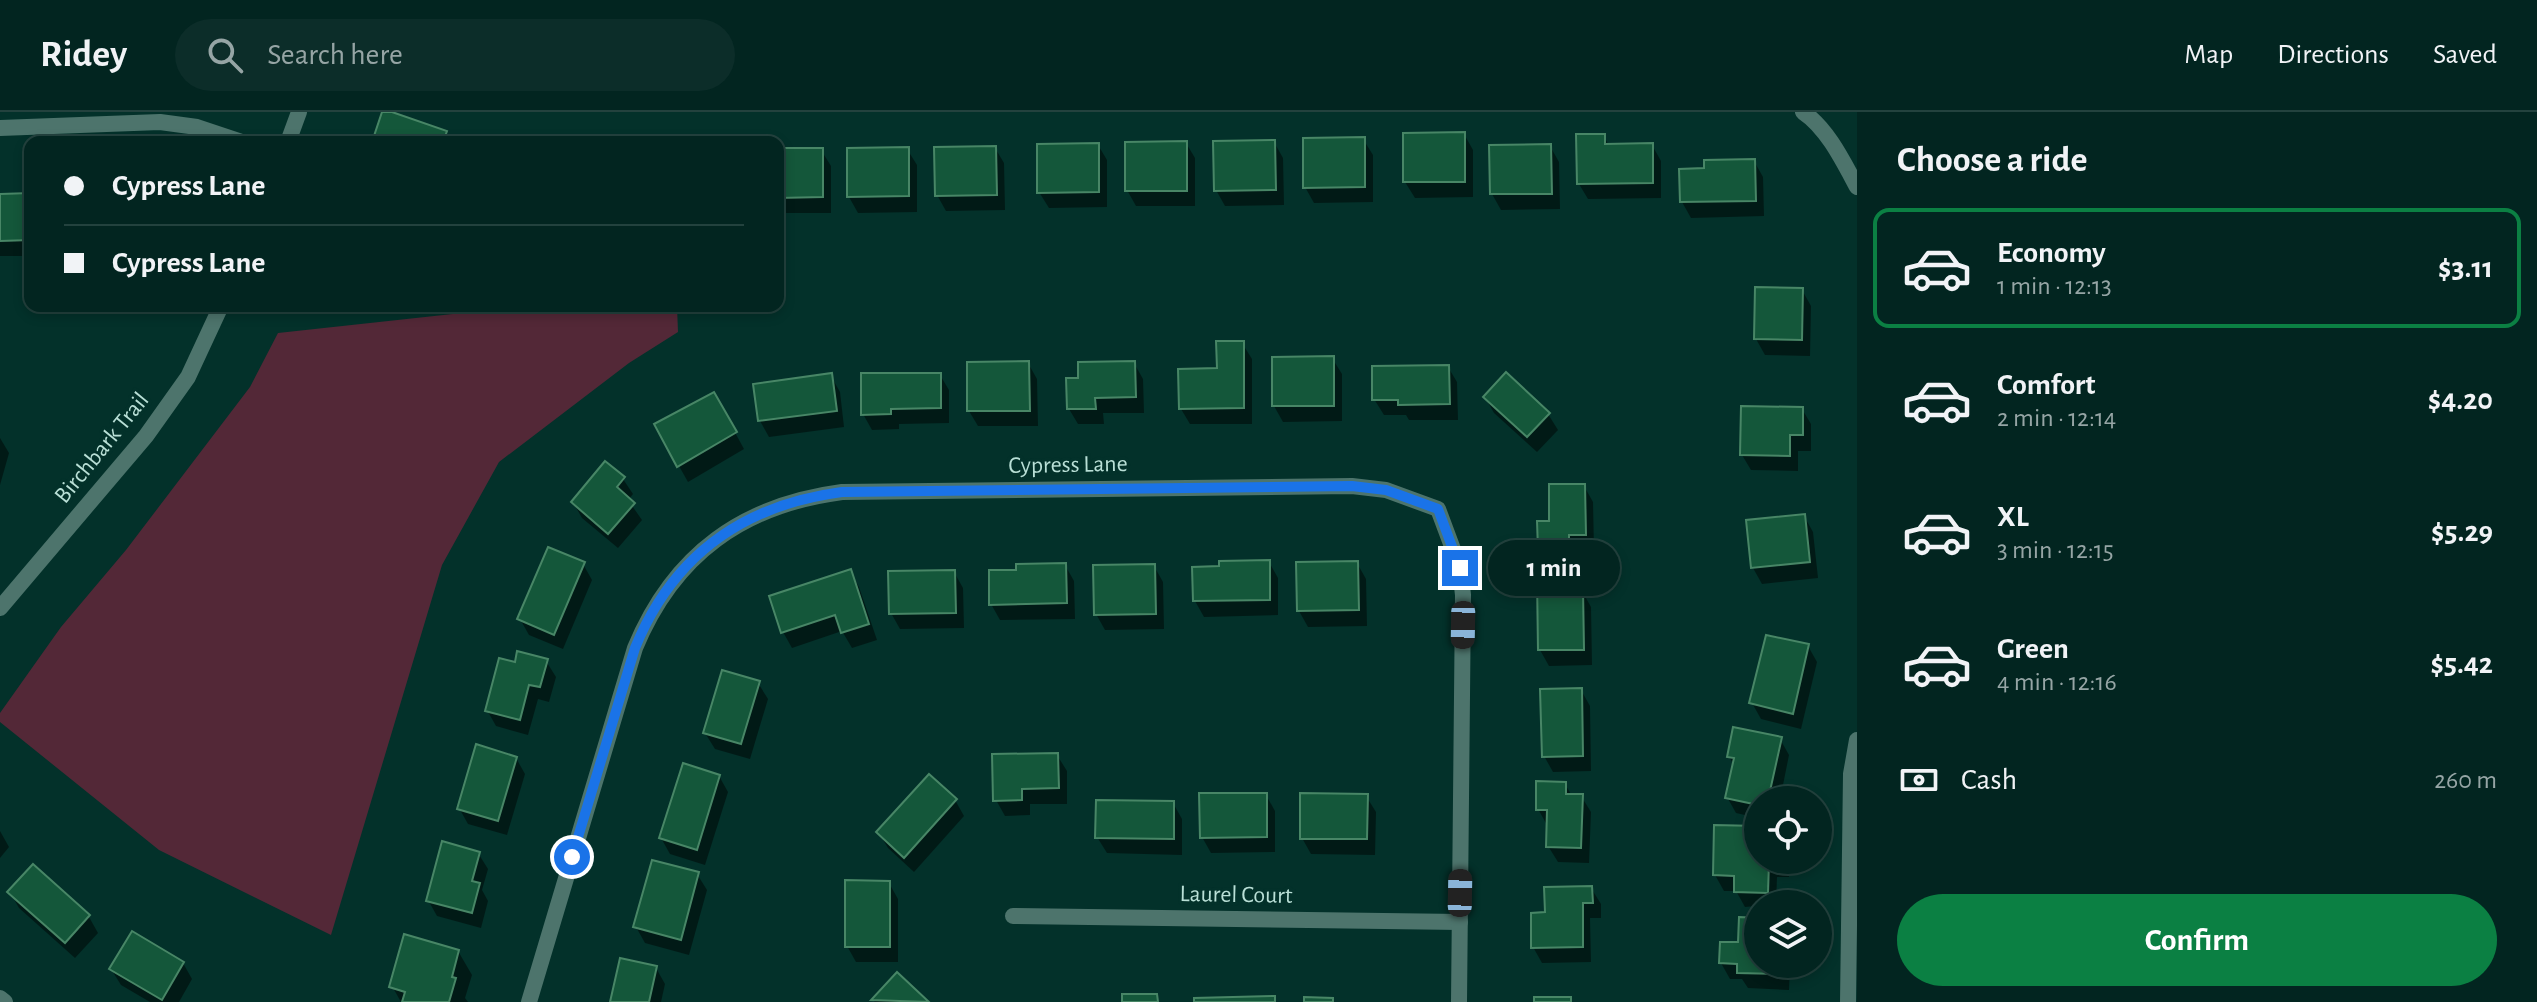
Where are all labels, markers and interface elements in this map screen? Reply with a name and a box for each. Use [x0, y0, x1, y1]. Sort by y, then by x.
search box [175, 19, 735, 91]
icon: search [203, 33, 247, 77]
text: Ridey [40, 36, 127, 74]
text: Search here [267, 40, 403, 70]
text: Map [2184, 41, 2233, 69]
text: Directions [2277, 41, 2389, 69]
text: Saved [2433, 41, 2497, 69]
text: Choose a ride [1897, 142, 2087, 178]
text: Cypress Lane [112, 171, 265, 201]
icon: car [1901, 232, 1973, 304]
text: Economy [1997, 238, 2106, 268]
text: Cypress Lane [112, 248, 265, 278]
text: $3.11 [2438, 253, 2493, 283]
text: 1 min · 12:13 [1997, 273, 2112, 299]
icon: car [1901, 364, 1973, 436]
text: Comfort [1997, 370, 2096, 400]
text: $4.20 [2428, 385, 2493, 415]
street label: Birchbark Trail [50, 388, 154, 508]
text: 2 min · 12:14 [1997, 405, 2116, 431]
street label: Cypress Lane [1008, 452, 1128, 478]
icon: car [1901, 496, 1973, 568]
text: XL [1997, 502, 2029, 532]
text: $5.29 [2431, 517, 2493, 547]
text: 3 min · 12:15 [1997, 537, 2114, 563]
callout: 1 min [1488, 540, 1620, 596]
route end [1442, 550, 1478, 586]
text: 1 min [1527, 555, 1581, 581]
car [1451, 601, 1475, 649]
icon: car [1901, 628, 1973, 700]
text: Green [1997, 634, 2069, 664]
text: $5.42 [2430, 649, 2493, 679]
text: 4 min · 12:16 [1997, 669, 2117, 695]
icon: cash [1897, 758, 1941, 802]
text: Cash [1961, 765, 2017, 795]
text: 260 m [2434, 767, 2497, 793]
map controls [1744, 786, 1832, 978]
button: locate [1744, 786, 1832, 874]
route start [554, 839, 590, 875]
car [1448, 869, 1472, 917]
street label: Laurel Court [1179, 882, 1293, 908]
button: layers [1744, 890, 1832, 978]
button: Confirm [1897, 894, 2497, 986]

